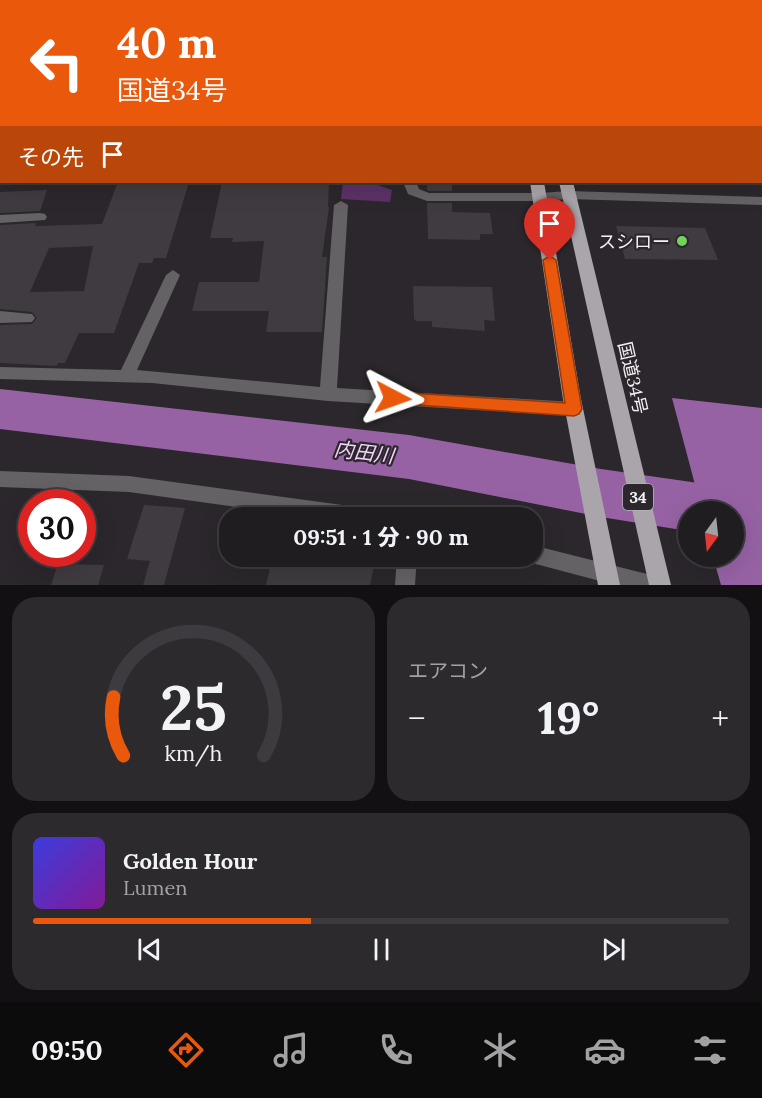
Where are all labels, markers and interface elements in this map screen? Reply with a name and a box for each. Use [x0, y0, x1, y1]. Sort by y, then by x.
text: 40 m [117, 16, 216, 70]
icon: left [18, 24, 96, 102]
text: 国道34号 [117, 73, 228, 107]
icon: arrive [96, 138, 129, 171]
text: その先 [18, 143, 84, 171]
pin [524, 198, 575, 260]
icon: arrive [533, 207, 566, 240]
place label: スシロー [598, 230, 670, 253]
marker: スシロー [675, 234, 689, 248]
street label: 国道34号 [613, 339, 653, 417]
position arrow [361, 366, 425, 430]
water label: 内田川 [333, 436, 397, 468]
road number: 34 [623, 484, 653, 510]
speed limit sign: 30 [18, 489, 96, 567]
north arrow [678, 501, 744, 567]
map controls [678, 501, 744, 567]
text: 09:51 · 1 分 · 90 m [293, 523, 469, 551]
text: エアコン [408, 658, 488, 683]
text: 25 [160, 667, 227, 747]
text: 19° [538, 689, 599, 746]
text: − [408, 697, 426, 739]
text: + [711, 697, 729, 739]
text: km/h [165, 739, 223, 767]
text: Golden Hour [123, 847, 257, 875]
text: Lumen [123, 875, 187, 900]
icon: previous [133, 933, 166, 966]
icon: pause [365, 933, 398, 966]
icon: next [597, 933, 630, 966]
icon: directions [165, 1029, 207, 1071]
icon: music [270, 1029, 312, 1071]
icon: phone [375, 1029, 417, 1071]
icon: climate [479, 1029, 521, 1071]
icon: car [584, 1029, 626, 1071]
icon: filters [689, 1029, 731, 1071]
text: 09:50 [31, 1033, 103, 1067]

